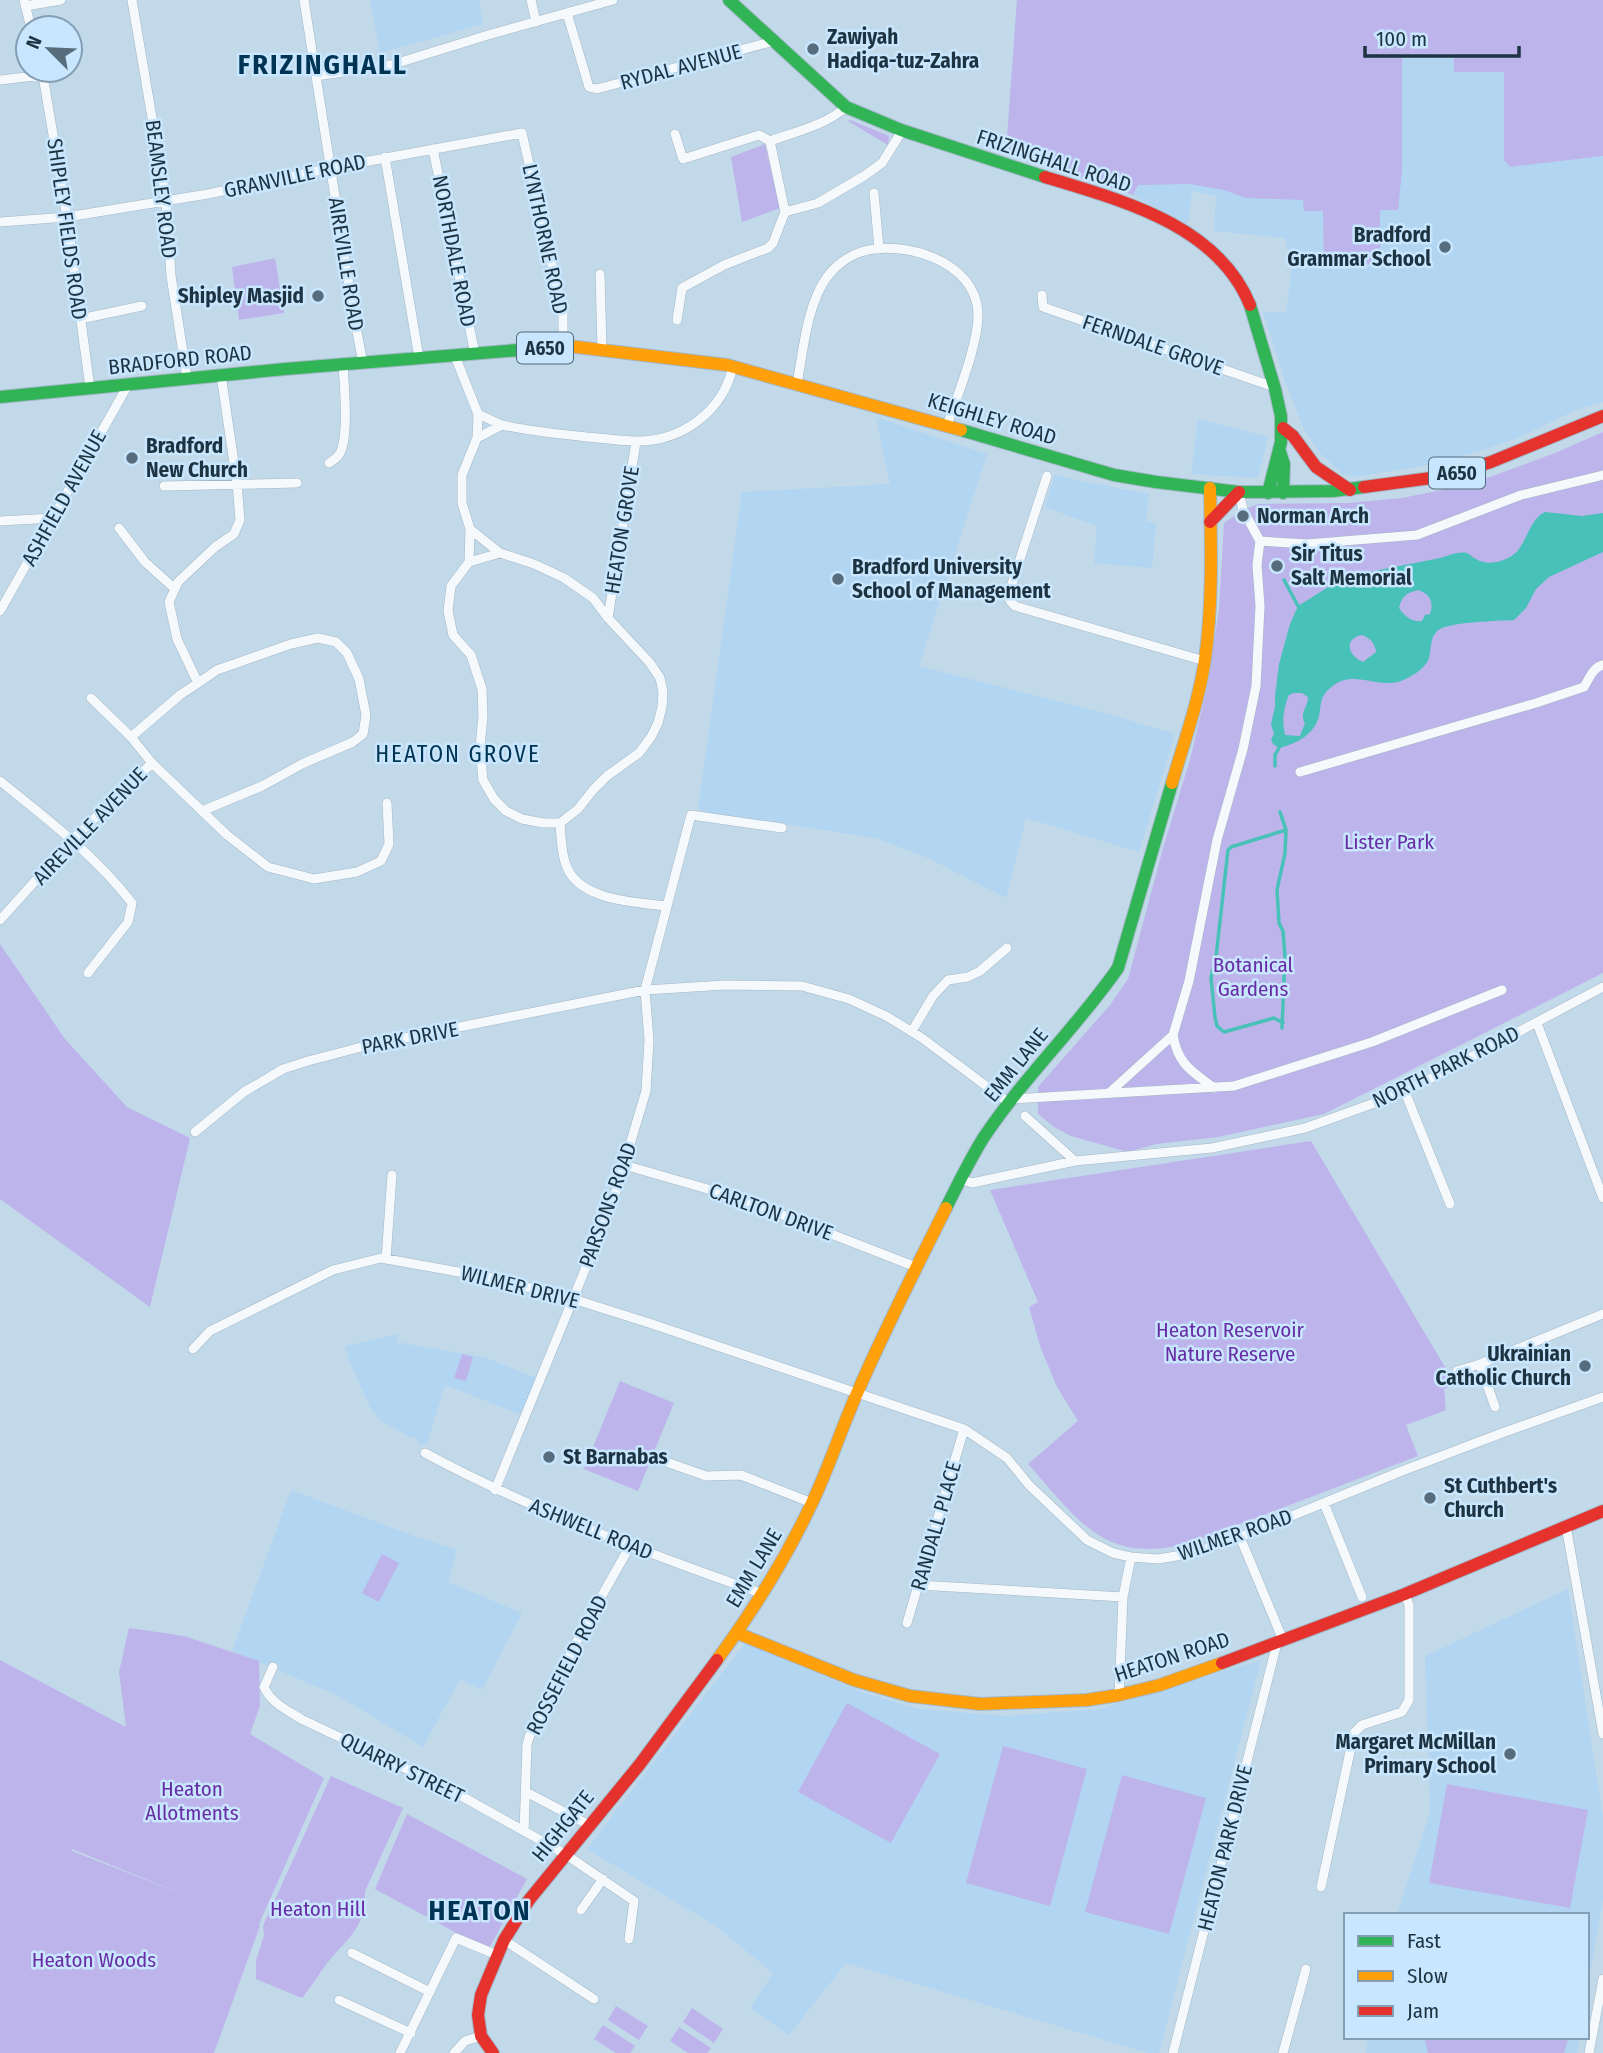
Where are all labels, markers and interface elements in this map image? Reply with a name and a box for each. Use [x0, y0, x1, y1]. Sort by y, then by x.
north arrow [14, 14, 84, 84]
scale bar [1365, 14, 1519, 58]
place label: Zawiyah Hadiqa-tuz-Zahra [827, 24, 979, 74]
text: 100 m [1376, 26, 1427, 52]
text: N [21, 32, 47, 52]
street label: RYDAL AVENUE [617, 38, 745, 96]
marker: Zawiyah Hadiqa-tuz-Zahra [805, 41, 821, 57]
district label: FRIZINGHALL [238, 48, 408, 81]
street label: BEAMSLEY ROAD [140, 118, 182, 260]
street label: FRIZINGHALL ROAD [973, 124, 1135, 198]
street label: SHIPLEY FIELDS ROAD [41, 137, 93, 321]
street label: GRANVILLE ROAD [222, 148, 368, 204]
street label: LYNTHORNE ROAD [516, 162, 574, 316]
street label: NORTHDALE ROAD [427, 173, 481, 329]
street label: AIREVILLE ROAD [323, 195, 369, 333]
place label: Bradford Grammar School [1287, 222, 1431, 272]
marker: Bradford Grammar School [1437, 239, 1453, 255]
place label: Shipley Masjid [178, 283, 304, 309]
marker: Shipley Masjid [310, 288, 326, 304]
street label: FERNDALE GROVE [1079, 309, 1227, 381]
road number: A650 [517, 332, 573, 364]
street label: BRADFORD ROAD [107, 340, 253, 380]
street label: KEIGHLEY ROAD [925, 387, 1059, 451]
street label: ASHFIELD AVENUE [16, 425, 112, 571]
place label: Bradford New Church [146, 433, 248, 483]
marker: Bradford New Church [124, 450, 140, 466]
road number: A650 [1429, 458, 1485, 488]
street label: HEATON GROVE [599, 464, 645, 596]
place label: Norman Arch [1257, 503, 1369, 529]
marker: Norman Arch [1235, 508, 1251, 524]
place label: Sir Titus Salt Memorial [1291, 541, 1412, 591]
place label: Bradford University School of Management [852, 554, 1051, 604]
marker: Sir Titus Salt Memorial [1269, 558, 1285, 574]
marker: Bradford University School of Management [830, 571, 846, 587]
district label: HEATON GROVE [375, 740, 541, 768]
street label: AIREVILLE AVENUE [27, 762, 153, 890]
park label: Lister Park [1344, 829, 1434, 855]
park label: Botanical Gardens [1213, 952, 1294, 1002]
street label: PARK DRIVE [359, 1016, 461, 1060]
street label: NORTH PARK ROAD [1368, 1020, 1524, 1114]
street label: EMM LANE [978, 1023, 1054, 1107]
street label: PARSONS ROAD [573, 1139, 643, 1271]
street label: CARLTON DRIVE [705, 1178, 837, 1247]
street label: WILMER DRIVE [458, 1260, 582, 1314]
park label: Heaton Reservoir Nature Reserve [1156, 1317, 1305, 1367]
place label: Ukrainian Catholic Church [1436, 1341, 1571, 1391]
marker: Ukrainian Catholic Church [1577, 1358, 1593, 1374]
place label: St Barnabas [563, 1444, 668, 1470]
marker: St Barnabas [541, 1449, 557, 1465]
street label: RANDALL PLACE [905, 1458, 967, 1594]
place label: St Cuthbert's Church [1444, 1473, 1557, 1523]
marker: St Cuthbert's Church [1422, 1490, 1438, 1506]
street label: ASHWELL ROAD [525, 1492, 657, 1566]
street label: WILMER ROAD [1175, 1503, 1295, 1567]
street label: EMM LANE [720, 1524, 788, 1612]
street label: ROSSEFIELD ROAD [521, 1591, 613, 1739]
street label: HEATON ROAD [1111, 1626, 1233, 1688]
street label: QUARRY STREET [336, 1727, 468, 1809]
place label: Margaret McMillan Primary School [1335, 1729, 1496, 1779]
marker: Margaret McMillan Primary School [1502, 1746, 1518, 1762]
street label: HEATON PARK DRIVE [1192, 1762, 1258, 1934]
park label: Heaton Allotments [145, 1776, 239, 1826]
street label: HIGHGATE [526, 1785, 600, 1867]
district label: HEATON [428, 1894, 532, 1927]
park label: Heaton Hill [270, 1896, 366, 1922]
legend [1344, 1913, 1589, 2039]
text: Fast [1407, 1928, 1441, 1954]
park label: Heaton Woods [32, 1947, 156, 1973]
text: Slow [1407, 1963, 1448, 1989]
text: Jam [1407, 1998, 1439, 2024]

